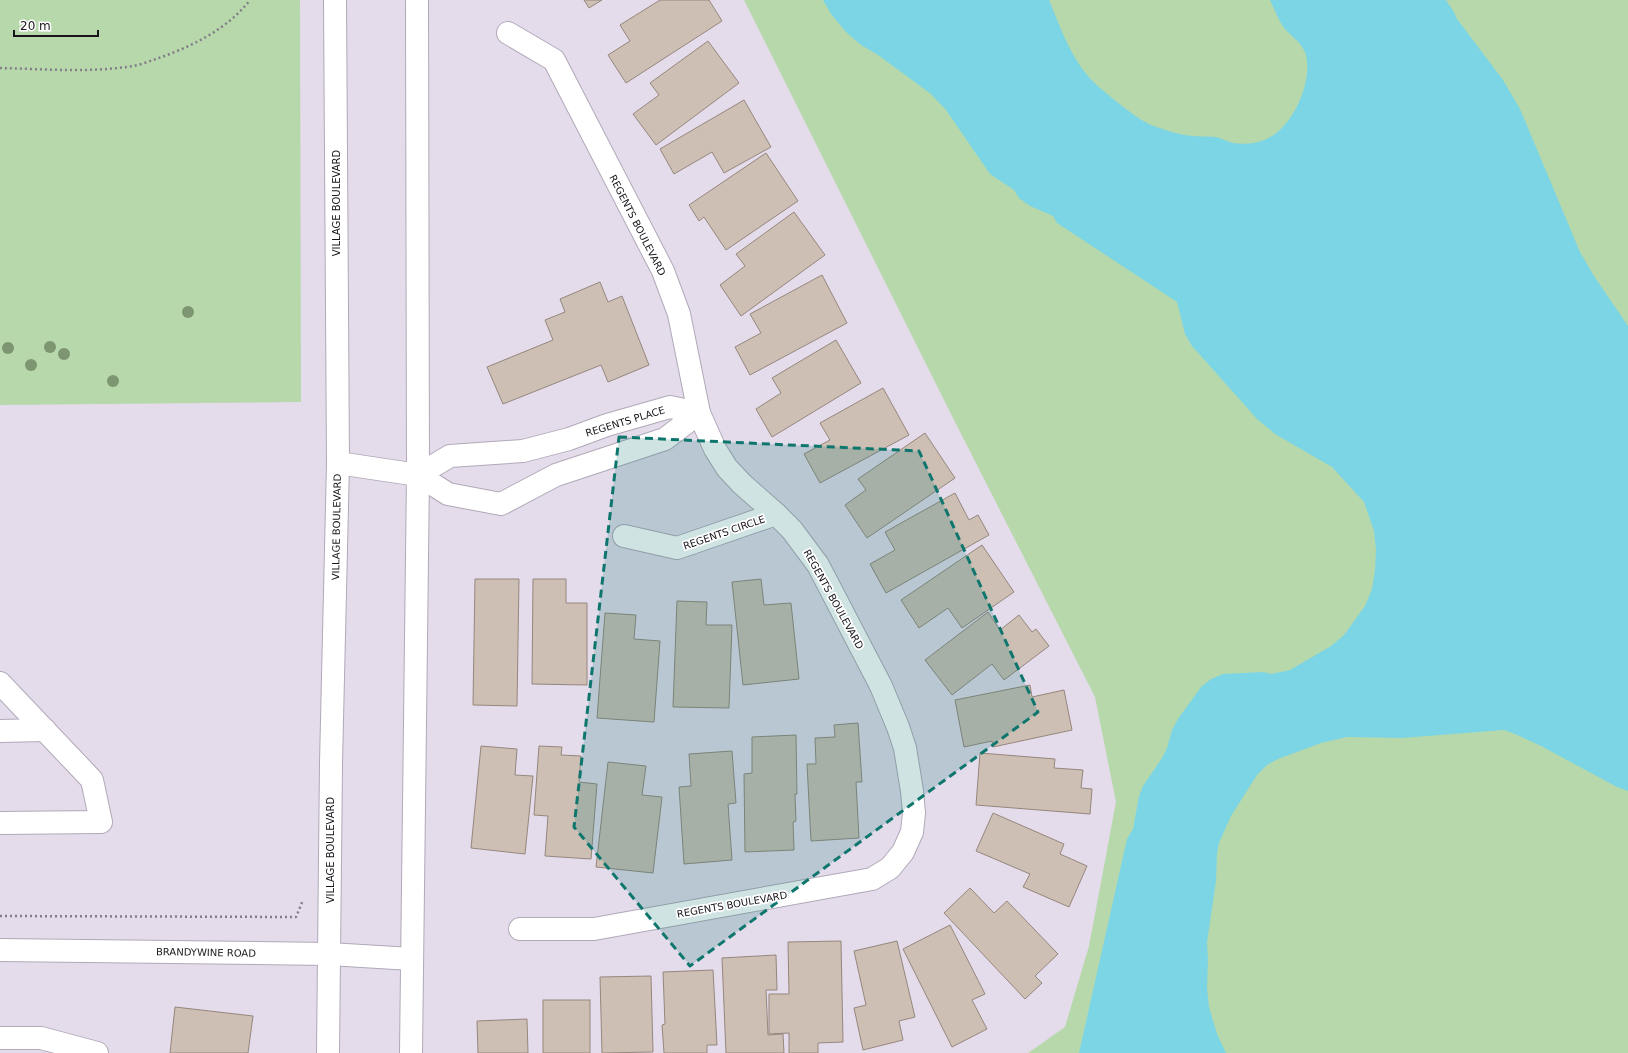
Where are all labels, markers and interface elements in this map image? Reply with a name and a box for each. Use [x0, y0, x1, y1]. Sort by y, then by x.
scale bar [14, 12, 98, 38]
text: 20 m [20, 19, 51, 33]
street label: VILLAGE BOULEVARD [331, 149, 342, 256]
street label: REGENTS BOULEVARD [607, 173, 668, 278]
street label: REGENTS PLACE [584, 404, 666, 439]
street label: VILLAGE BOULEVARD [330, 473, 343, 580]
street label: REGENTS CIRCLE [682, 513, 766, 552]
street label: REGENTS BOULEVARD [802, 548, 866, 651]
street label: VILLAGE BOULEVARD [325, 796, 336, 903]
street label: REGENTS BOULEVARD [676, 889, 788, 920]
street label: BRANDYWINE ROAD [156, 946, 256, 959]

